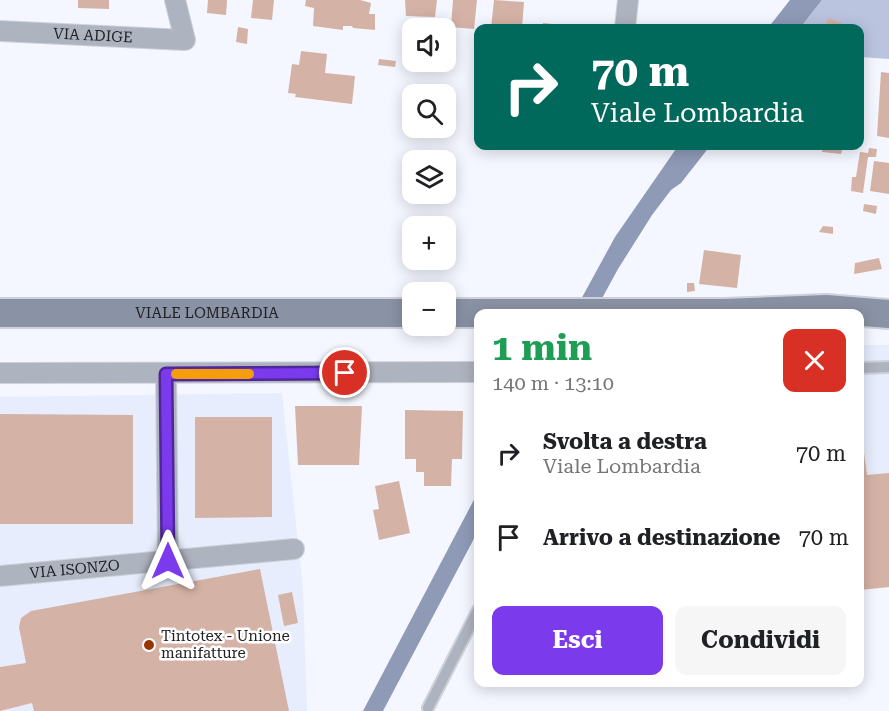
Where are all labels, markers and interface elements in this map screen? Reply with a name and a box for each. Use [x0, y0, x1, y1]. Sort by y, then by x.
map controls [402, 18, 456, 336]
button: sound [402, 18, 456, 72]
street label: VIA ADIGE [53, 25, 133, 46]
text: 70 m [591, 47, 689, 96]
icon: right [492, 48, 570, 126]
button: search [402, 84, 456, 138]
text: Viale Lombardia [591, 97, 804, 129]
button: layers [402, 150, 456, 204]
button: + [402, 216, 456, 270]
button: − [402, 282, 456, 336]
street label: VIALE LOMBARDIA [135, 304, 279, 322]
text: 1 min [492, 327, 592, 369]
button: close [783, 329, 846, 392]
pin [319, 347, 370, 398]
icon: arrive [328, 356, 361, 389]
text: 140 m · 13:10 [492, 371, 614, 395]
text: Svolta a destra [543, 429, 707, 454]
icon: right [492, 437, 525, 470]
text: 70 m [796, 441, 846, 466]
text: Viale Lombardia [543, 454, 701, 478]
icon: arrive [492, 521, 525, 554]
text: Arrivo a destinazione [543, 525, 780, 550]
text: 70 m [798, 525, 849, 550]
position arrow [136, 529, 200, 593]
street label: VIA ISONZO [29, 556, 121, 582]
button: Esci [492, 606, 663, 675]
button: Condividi [675, 606, 846, 675]
place label: Tintotex - Unione manifatture [161, 627, 290, 662]
marker: Tintotex - Unione manifatture [142, 638, 156, 652]

